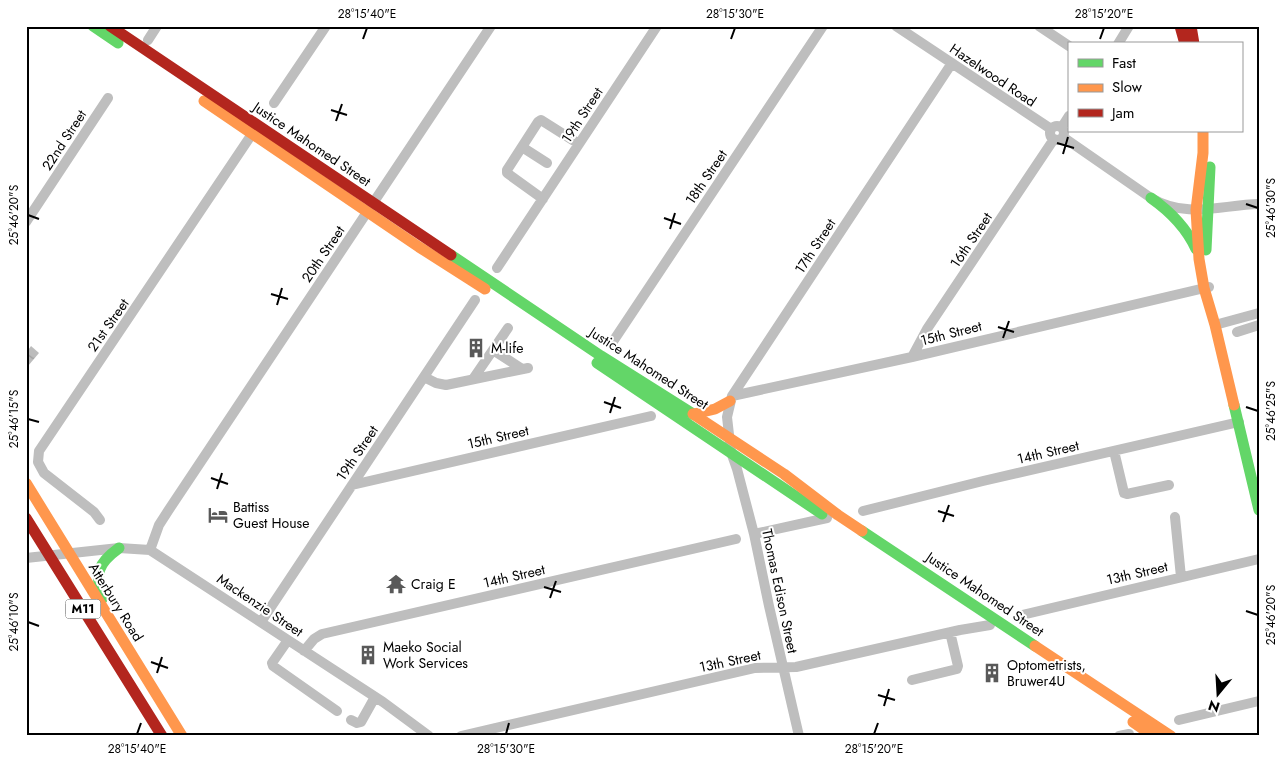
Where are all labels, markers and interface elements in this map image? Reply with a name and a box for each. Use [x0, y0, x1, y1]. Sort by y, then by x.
text: 28°15'40"E [338, 5, 396, 23]
text: 28°15'30"E [706, 5, 764, 23]
text: 28°15'20"E [1075, 5, 1133, 23]
street label: Hazelwood Road [946, 39, 1040, 111]
legend [1068, 42, 1242, 132]
text: Fast [1112, 52, 1136, 74]
text: Slow [1112, 76, 1143, 98]
street label: 19th Street [557, 83, 608, 147]
street label: Justice Mahomed Street [247, 96, 375, 191]
text: Jam [1110, 102, 1135, 124]
street label: 22nd Street [37, 105, 91, 174]
street label: 18th Street [680, 145, 732, 208]
text: 25°46'30"S [1262, 177, 1280, 238]
text: 25°46'20"S [5, 184, 23, 245]
street label: 16th Street [945, 208, 997, 272]
street label: 17th Street [790, 214, 841, 277]
street label: 20th Street [297, 221, 350, 286]
street label: 21st Street [82, 294, 134, 356]
street label: 15th Street [918, 316, 984, 350]
street label: Justice Mahomed Street [584, 321, 713, 414]
building icon: M-life [465, 337, 487, 359]
place label: M-life [491, 338, 523, 358]
text: 25°46'25"S [1262, 381, 1280, 441]
text: 25°46'15"S [5, 389, 23, 448]
street label: 15th Street [465, 420, 531, 454]
street label: 19th Street [331, 421, 383, 485]
street label: 14th Street [1015, 435, 1081, 469]
place label: Battiss Guest House [233, 497, 309, 533]
hotel icon: Battiss Guest House [207, 504, 229, 526]
street label: Thomas Edison Street [757, 527, 803, 656]
street label: Justice Mahomed Street [920, 546, 1048, 641]
street label: 13th Street [1104, 556, 1170, 590]
street label: Atterbury Road [84, 559, 148, 645]
street label: 14th Street [481, 559, 547, 593]
street label: Mackenzie Street [213, 569, 308, 642]
temple icon: Craig E [385, 573, 407, 595]
place label: Craig E [411, 574, 456, 594]
text: 25°46'20"S [1262, 584, 1280, 645]
text: 25°46'10"S [5, 592, 23, 652]
road number: M11 [66, 600, 100, 618]
place label: Maeko Social Work Services [383, 637, 468, 673]
building icon: Maeko Social Work Services [357, 644, 379, 666]
street label: 13th Street [697, 645, 763, 677]
place label: Optometrists, Bruwer4U [1007, 655, 1086, 691]
building icon: Optometrists, Bruwer4U [981, 662, 1003, 684]
north arrow [1192, 670, 1242, 720]
text: N [1206, 695, 1222, 718]
text: 28°15'40"E [108, 740, 166, 758]
text: 28°15'30"E [477, 740, 535, 758]
text: 28°15'20"E [845, 740, 903, 758]

